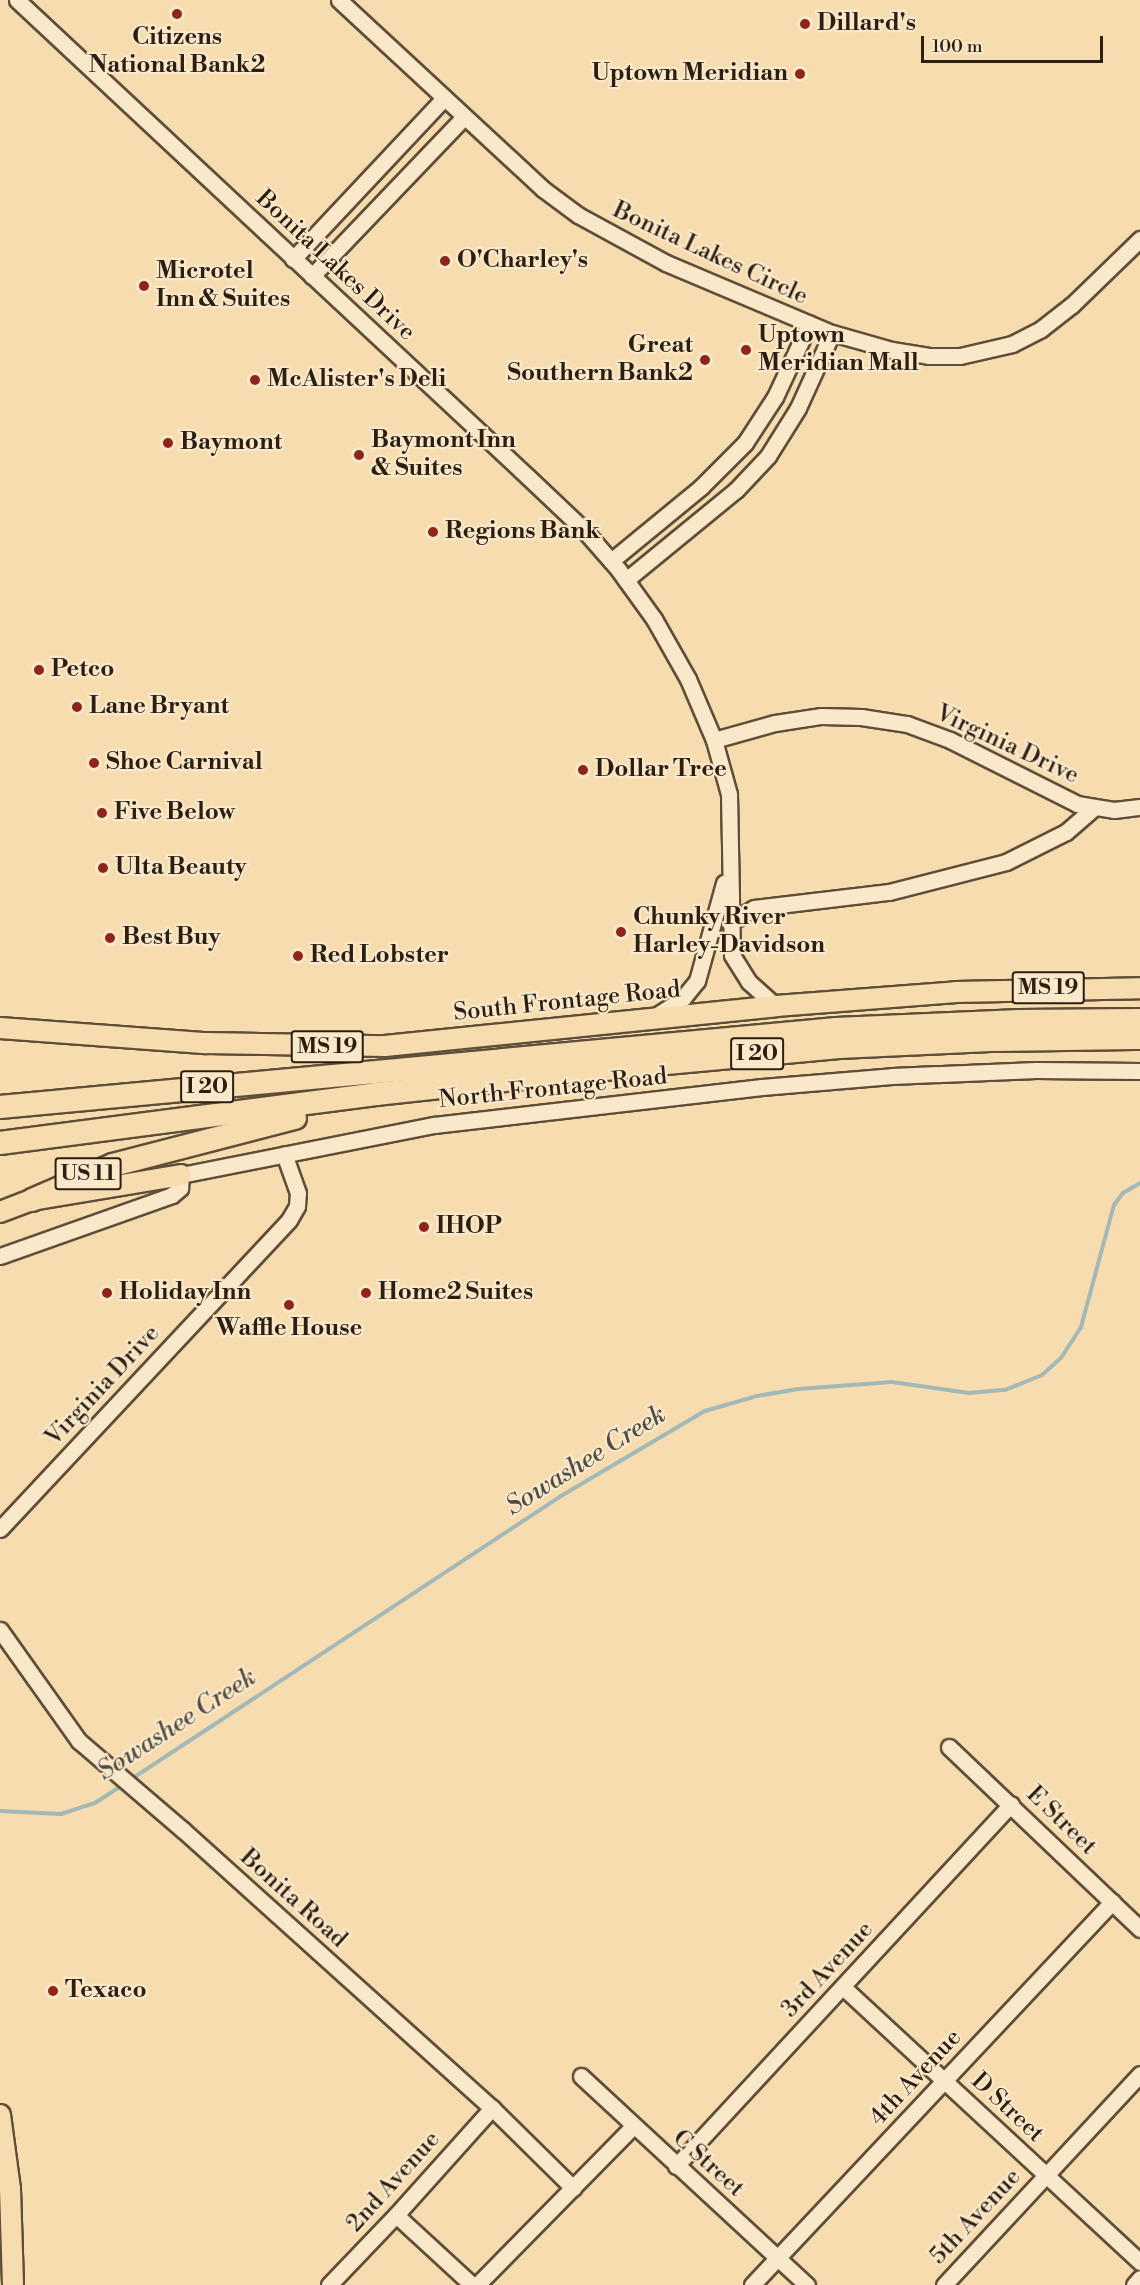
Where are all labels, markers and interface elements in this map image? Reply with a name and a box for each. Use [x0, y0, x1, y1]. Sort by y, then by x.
marker: Citizens National Bank2 [170, 7, 184, 21]
place label: Dillard's [817, 10, 916, 38]
marker: Dillard's [798, 17, 812, 31]
place label: Citizens National Bank2 [89, 24, 265, 80]
scale bar [924, 24, 1106, 62]
text: 100 m [932, 35, 983, 58]
place label: Uptown Meridian [592, 60, 788, 88]
marker: Uptown Meridian [793, 67, 807, 81]
street label: Bonita Lakes Drive [249, 185, 421, 347]
street label: Bonita Lakes Circle [608, 196, 812, 312]
place label: O'Charley's [457, 247, 588, 275]
marker: O'Charley's [438, 254, 452, 268]
place label: Microtel Inn & Suites [156, 258, 290, 314]
marker: Microtel Inn & Suites [137, 279, 151, 293]
place label: Uptown Meridian Mall [758, 322, 919, 378]
place label: Great Southern Bank2 [507, 332, 693, 388]
marker: Uptown Meridian Mall [739, 343, 753, 357]
marker: Great Southern Bank2 [698, 353, 712, 367]
place label: McAlister's Deli [267, 366, 446, 394]
marker: McAlister's Deli [248, 373, 262, 387]
place label: Baymont Inn & Suites [371, 427, 516, 483]
place label: Baymont [180, 429, 282, 457]
marker: Baymont [161, 436, 175, 450]
marker: Baymont Inn & Suites [352, 448, 366, 462]
place label: Regions Bank [445, 518, 600, 546]
marker: Regions Bank [426, 525, 440, 539]
place label: Petco [51, 656, 114, 684]
marker: Petco [32, 663, 46, 677]
place label: Lane Bryant [89, 693, 229, 721]
street label: Virginia Drive [931, 699, 1083, 791]
marker: Lane Bryant [70, 700, 84, 714]
place label: Shoe Carnival [106, 749, 263, 777]
marker: Shoe Carnival [87, 756, 101, 770]
place label: Dollar Tree [595, 756, 727, 784]
marker: Dollar Tree [576, 763, 590, 777]
place label: Five Below [114, 799, 235, 827]
marker: Five Below [95, 806, 109, 820]
place label: Ulta Beauty [115, 854, 247, 882]
marker: Ulta Beauty [96, 861, 110, 875]
place label: Chunky River Harley-Davidson [633, 904, 825, 960]
place label: Best Buy [122, 924, 221, 952]
marker: Chunky River Harley-Davidson [614, 925, 628, 939]
marker: Best Buy [103, 931, 117, 945]
place label: Red Lobster [310, 942, 449, 970]
marker: Red Lobster [291, 949, 305, 963]
road number: MS 19 [1010, 969, 1086, 1007]
street label: South Frontage Road [452, 976, 682, 1028]
road number: MS 19 [290, 1028, 364, 1066]
road number: I 20 [730, 1035, 784, 1073]
street label: North Frontage Road [437, 1063, 669, 1115]
road number: I 20 [180, 1068, 234, 1106]
road number: US 11 [54, 1155, 122, 1193]
place label: IHOP [436, 1213, 502, 1241]
marker: IHOP [417, 1220, 431, 1234]
place label: Holiday Inn [119, 1279, 251, 1307]
place label: Home2 Suites [378, 1279, 533, 1307]
marker: Holiday Inn [100, 1286, 114, 1300]
marker: Home2 Suites [359, 1286, 373, 1300]
marker: Waffle House [282, 1298, 296, 1312]
place label: Waffle House [216, 1315, 362, 1343]
street label: Virginia Drive [40, 1320, 166, 1452]
water label: Sowashee Creek [500, 1399, 672, 1523]
water label: Sowashee Creek [92, 1662, 262, 1788]
street label: E Street [1020, 1781, 1102, 1861]
street label: Bonita Road [234, 1843, 352, 1955]
street label: 3rd Avenue [776, 1916, 880, 2024]
place label: Texaco [65, 1977, 147, 2005]
marker: Texaco [46, 1984, 60, 1998]
street label: 4th Avenue [864, 2024, 968, 2132]
street label: D Street [965, 2067, 1049, 2149]
street label: C Street [666, 2124, 750, 2204]
street label: 2nd Avenue [341, 2126, 447, 2238]
street label: 5th Avenue [924, 2163, 1028, 2271]

